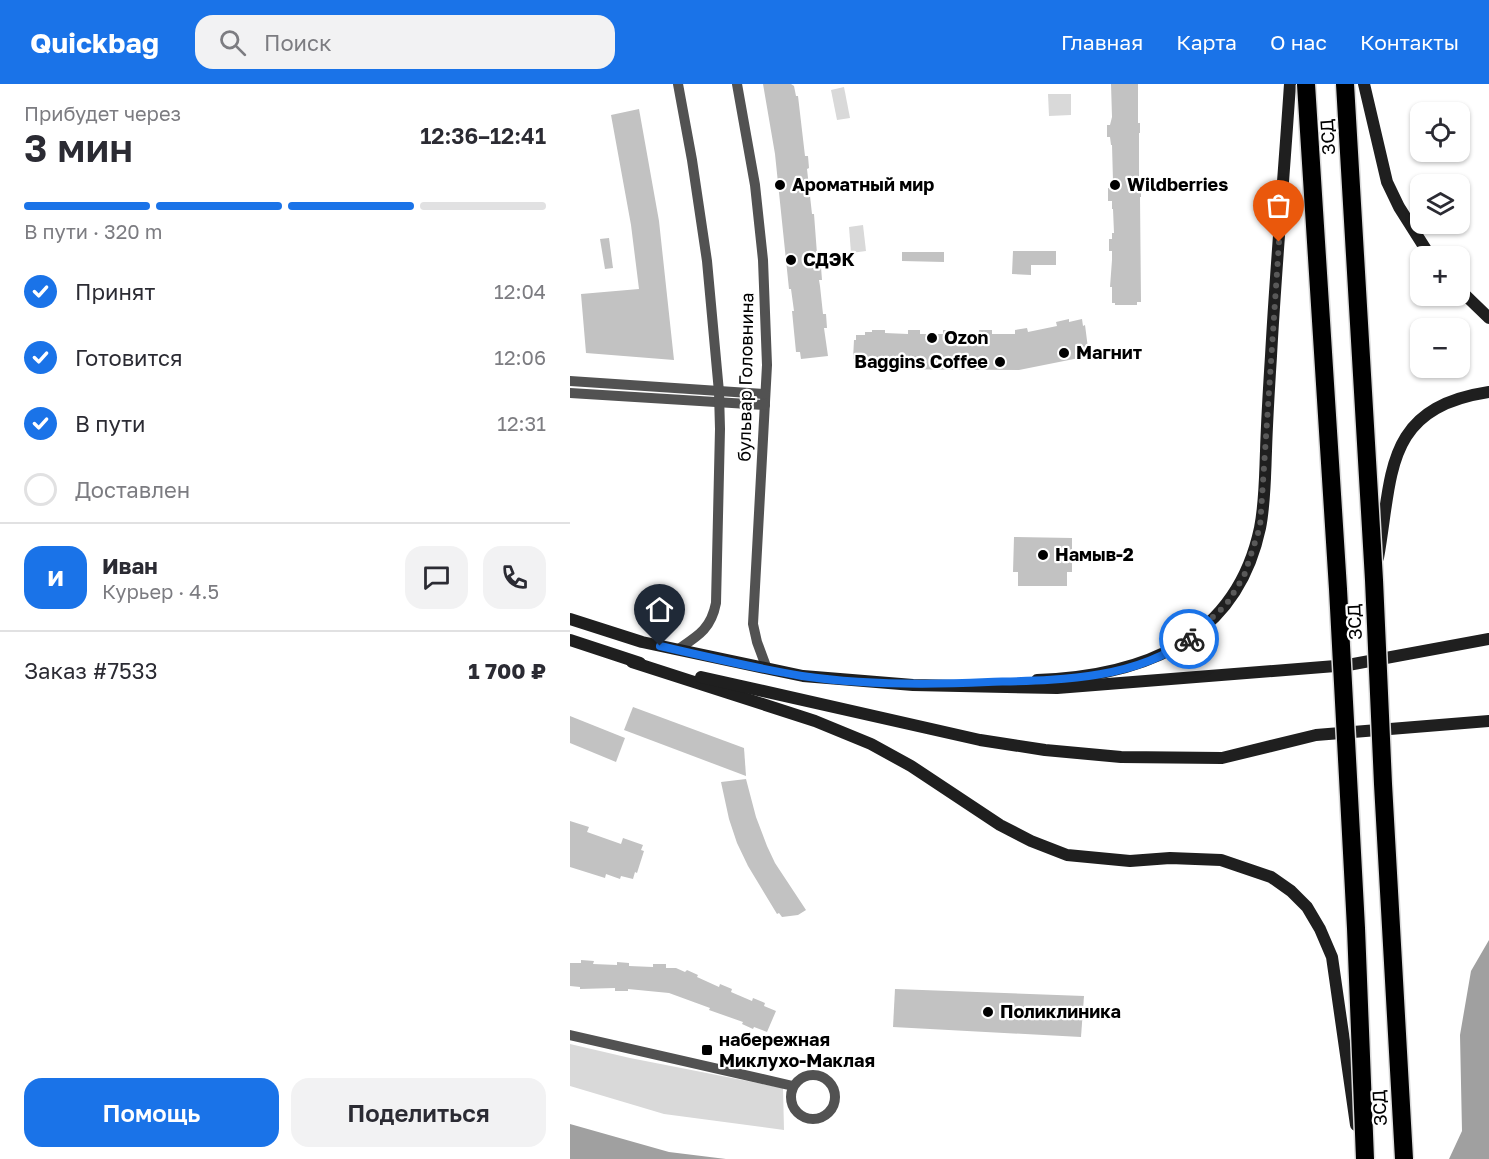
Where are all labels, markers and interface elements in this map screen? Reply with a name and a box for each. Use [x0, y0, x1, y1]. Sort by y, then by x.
search box [195, 15, 615, 69]
text: Quickbag [30, 26, 159, 59]
icon: search [216, 26, 249, 59]
text: Поиск [264, 29, 332, 56]
text: Главная [1061, 29, 1143, 55]
text: Карта [1176, 29, 1237, 55]
text: О нас [1270, 29, 1327, 55]
text: Контакты [1360, 29, 1459, 55]
text: Прибудет через [24, 101, 181, 125]
map controls [1410, 102, 1470, 378]
button: locate [1410, 102, 1470, 162]
street label: ЗСД [1315, 118, 1339, 156]
text: 12:36–12:41 [420, 122, 546, 149]
text: 3 мин [24, 124, 133, 171]
place label: Ароматный мир [792, 173, 934, 195]
place label: Wildberries [1127, 173, 1228, 195]
button: layers [1410, 174, 1470, 234]
marker: Ароматный мир [773, 178, 787, 192]
marker: Wildberries [1108, 178, 1122, 192]
pin [1253, 180, 1304, 242]
icon: bag [1262, 189, 1295, 222]
text: В пути · 320 m [24, 219, 162, 243]
button: + [1410, 246, 1470, 306]
place label: СДЭК [803, 248, 855, 270]
marker: СДЭК [784, 253, 798, 267]
icon: check [24, 275, 57, 308]
text: Принят [75, 278, 155, 305]
text: 12:04 [494, 279, 546, 303]
street label: бульвар Головнина [733, 292, 757, 462]
button: − [1410, 318, 1470, 378]
place label: Ozon [944, 326, 989, 348]
marker: Ozon [925, 331, 939, 345]
icon: check [24, 341, 57, 374]
place label: Магнит [1076, 341, 1142, 363]
text: Готовится [75, 344, 183, 371]
text: 12:06 [494, 345, 546, 369]
marker: Магнит [1057, 346, 1071, 360]
place label: Baggins Coffee [854, 350, 988, 372]
marker: Baggins Coffee [993, 355, 1007, 369]
icon: check [24, 407, 57, 440]
text: В пути [75, 410, 145, 437]
text: 12:31 [497, 411, 546, 435]
text: Доставлен [75, 476, 190, 503]
place label: Намыв-2 [1055, 543, 1134, 565]
button: chat [405, 546, 468, 609]
button: phone [483, 546, 546, 609]
marker: Намыв-2 [1036, 548, 1050, 562]
text: Иван [102, 552, 158, 579]
text: И [47, 564, 64, 591]
text: Курьер · 4.5 [102, 579, 219, 603]
pin [634, 584, 685, 646]
icon: home [643, 593, 676, 626]
street label: ЗСД [1342, 603, 1366, 641]
courier [1159, 609, 1219, 669]
icon: bike [1173, 623, 1206, 656]
text: Заказ #7533 [24, 657, 158, 684]
text: 1 700 ₽ [468, 657, 546, 684]
place label: Поликлиника [1000, 1000, 1121, 1022]
marker: Поликлиника [981, 1005, 995, 1019]
place label: набережная Миклухо-Маклая [719, 1028, 875, 1071]
marker: набережная Миклухо-Маклая [700, 1043, 714, 1057]
button: Помощь [24, 1078, 279, 1147]
button: Поделиться [291, 1078, 546, 1147]
street label: ЗСД [1367, 1089, 1391, 1127]

